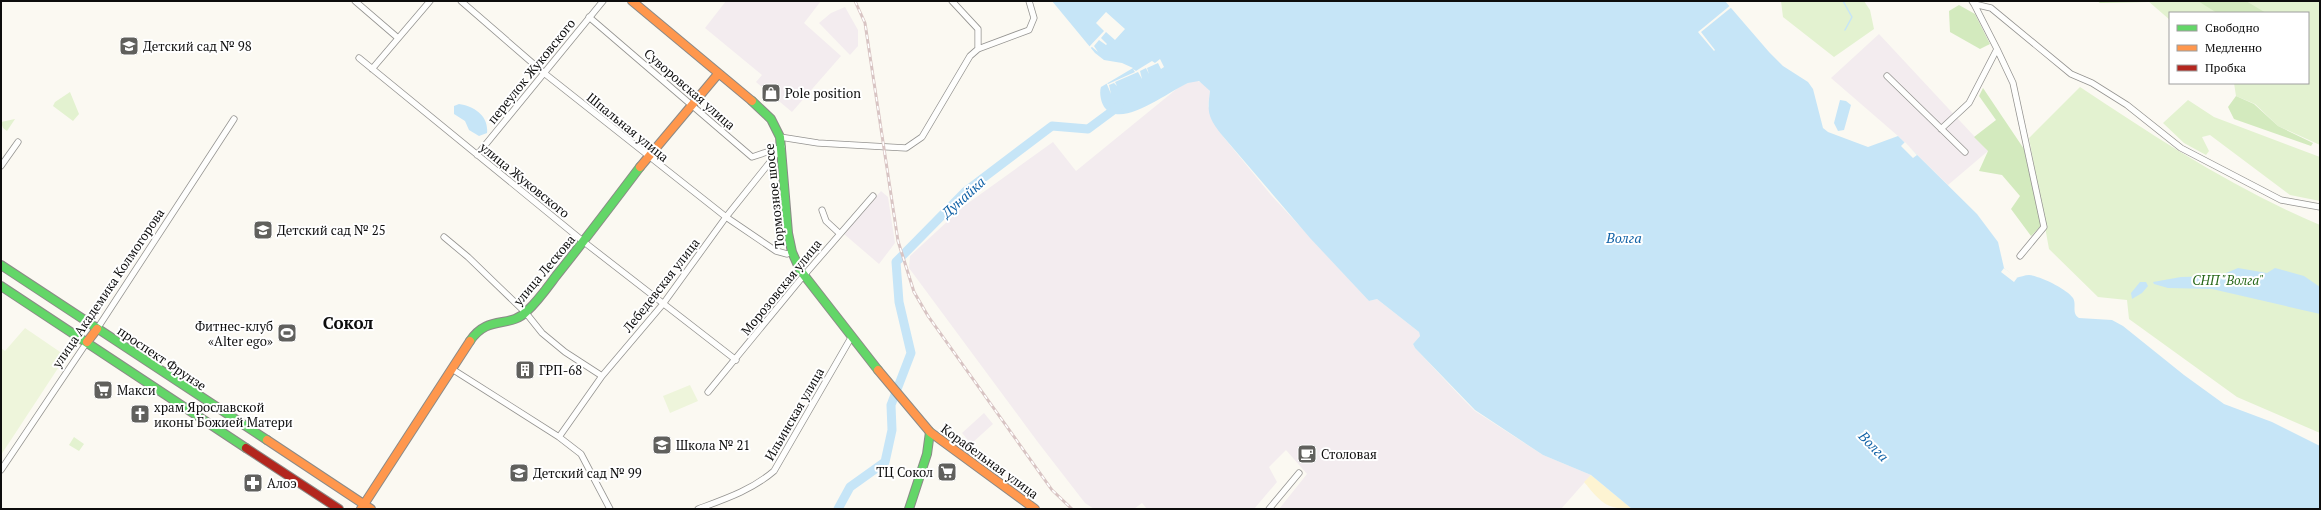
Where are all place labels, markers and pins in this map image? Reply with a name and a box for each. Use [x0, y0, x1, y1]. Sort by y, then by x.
school or university icon: Детский сад № 98 [118, 35, 140, 57]
place label: Детский сад № 98 [143, 37, 252, 55]
shop icon: Pole position [760, 82, 782, 104]
place label: Pole position [785, 84, 861, 102]
school or university icon: Детский сад № 25 [252, 219, 274, 241]
place label: Детский сад № 25 [277, 221, 386, 239]
place label: Фитнес-клуб «Alter ego» [195, 317, 273, 350]
sports icon: Фитнес-клуб «Alter ego» [276, 322, 298, 344]
building icon: ГРП-68 [514, 359, 536, 381]
place label: ГРП-68 [539, 361, 582, 379]
supermarket icon: Макси [92, 379, 114, 401]
place label: Макси [117, 381, 156, 399]
place label: храм Ярославской иконы Божией Матери [154, 398, 293, 431]
church icon: храм Ярославской иконы Божией Матери [129, 403, 151, 425]
school or university icon: Школа № 21 [651, 434, 673, 456]
place label: Школа № 21 [676, 436, 750, 454]
cafe icon: Столовая [1296, 443, 1318, 465]
place label: Столовая [1321, 445, 1377, 463]
supermarket icon: ТЦ Сокол [936, 461, 958, 483]
school or university icon: Детский сад № 99 [508, 462, 530, 484]
place label: ТЦ Сокол [876, 463, 933, 481]
place label: Детский сад № 99 [533, 464, 642, 482]
pharmacy icon: Алоэ [242, 472, 264, 494]
place label: Алоэ [267, 474, 297, 492]

